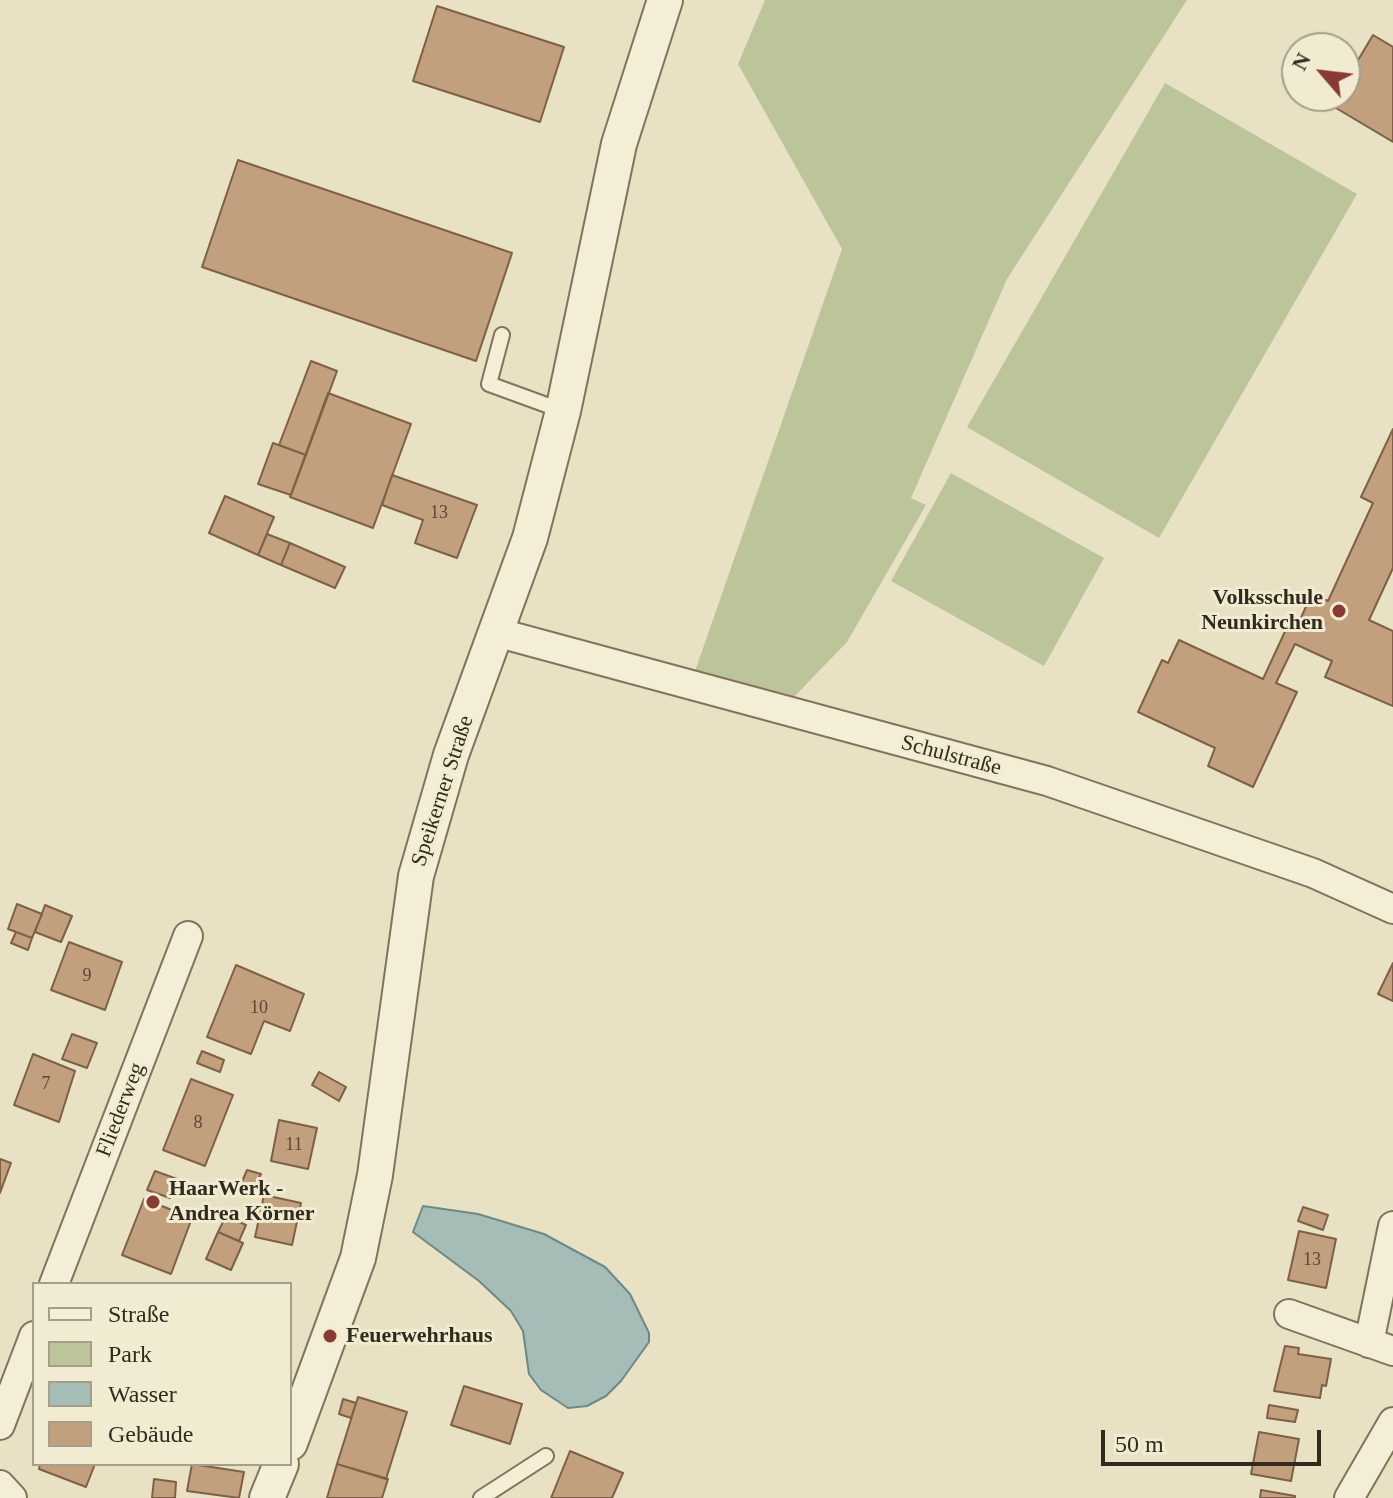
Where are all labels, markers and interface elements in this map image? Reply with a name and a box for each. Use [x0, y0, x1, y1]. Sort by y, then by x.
north arrow [1281, 32, 1361, 112]
text: N [1286, 49, 1316, 74]
house number: 13 [430, 502, 448, 524]
place label: Volksschule Neunkirchen [1201, 585, 1323, 636]
marker: Volksschule Neunkirchen [1330, 602, 1348, 620]
street label: Speikerner Straße [406, 712, 480, 870]
street label: Schulstraße [898, 730, 1004, 782]
house number: 9 [82, 965, 92, 987]
house number: 10 [250, 997, 268, 1019]
street label: Fliederweg [91, 1059, 151, 1161]
house number: 7 [42, 1073, 50, 1095]
house number: 8 [194, 1112, 202, 1134]
house number: 11 [285, 1134, 303, 1156]
place label: HaarWerk - Andrea Körner [169, 1176, 315, 1228]
marker: HaarWerk - Andrea Körner [144, 1193, 162, 1211]
house number: 13 [1303, 1249, 1321, 1271]
legend [32, 1282, 292, 1466]
text: Straße [108, 1301, 169, 1327]
place label: Feuerwehrhaus [346, 1323, 493, 1349]
marker: Feuerwehrhaus [321, 1327, 339, 1345]
text: Park [108, 1341, 152, 1367]
text: Wasser [108, 1381, 177, 1407]
scale bar [1105, 1414, 1325, 1464]
text: Gebäude [108, 1421, 193, 1447]
text: 50 m [1115, 1431, 1164, 1457]

